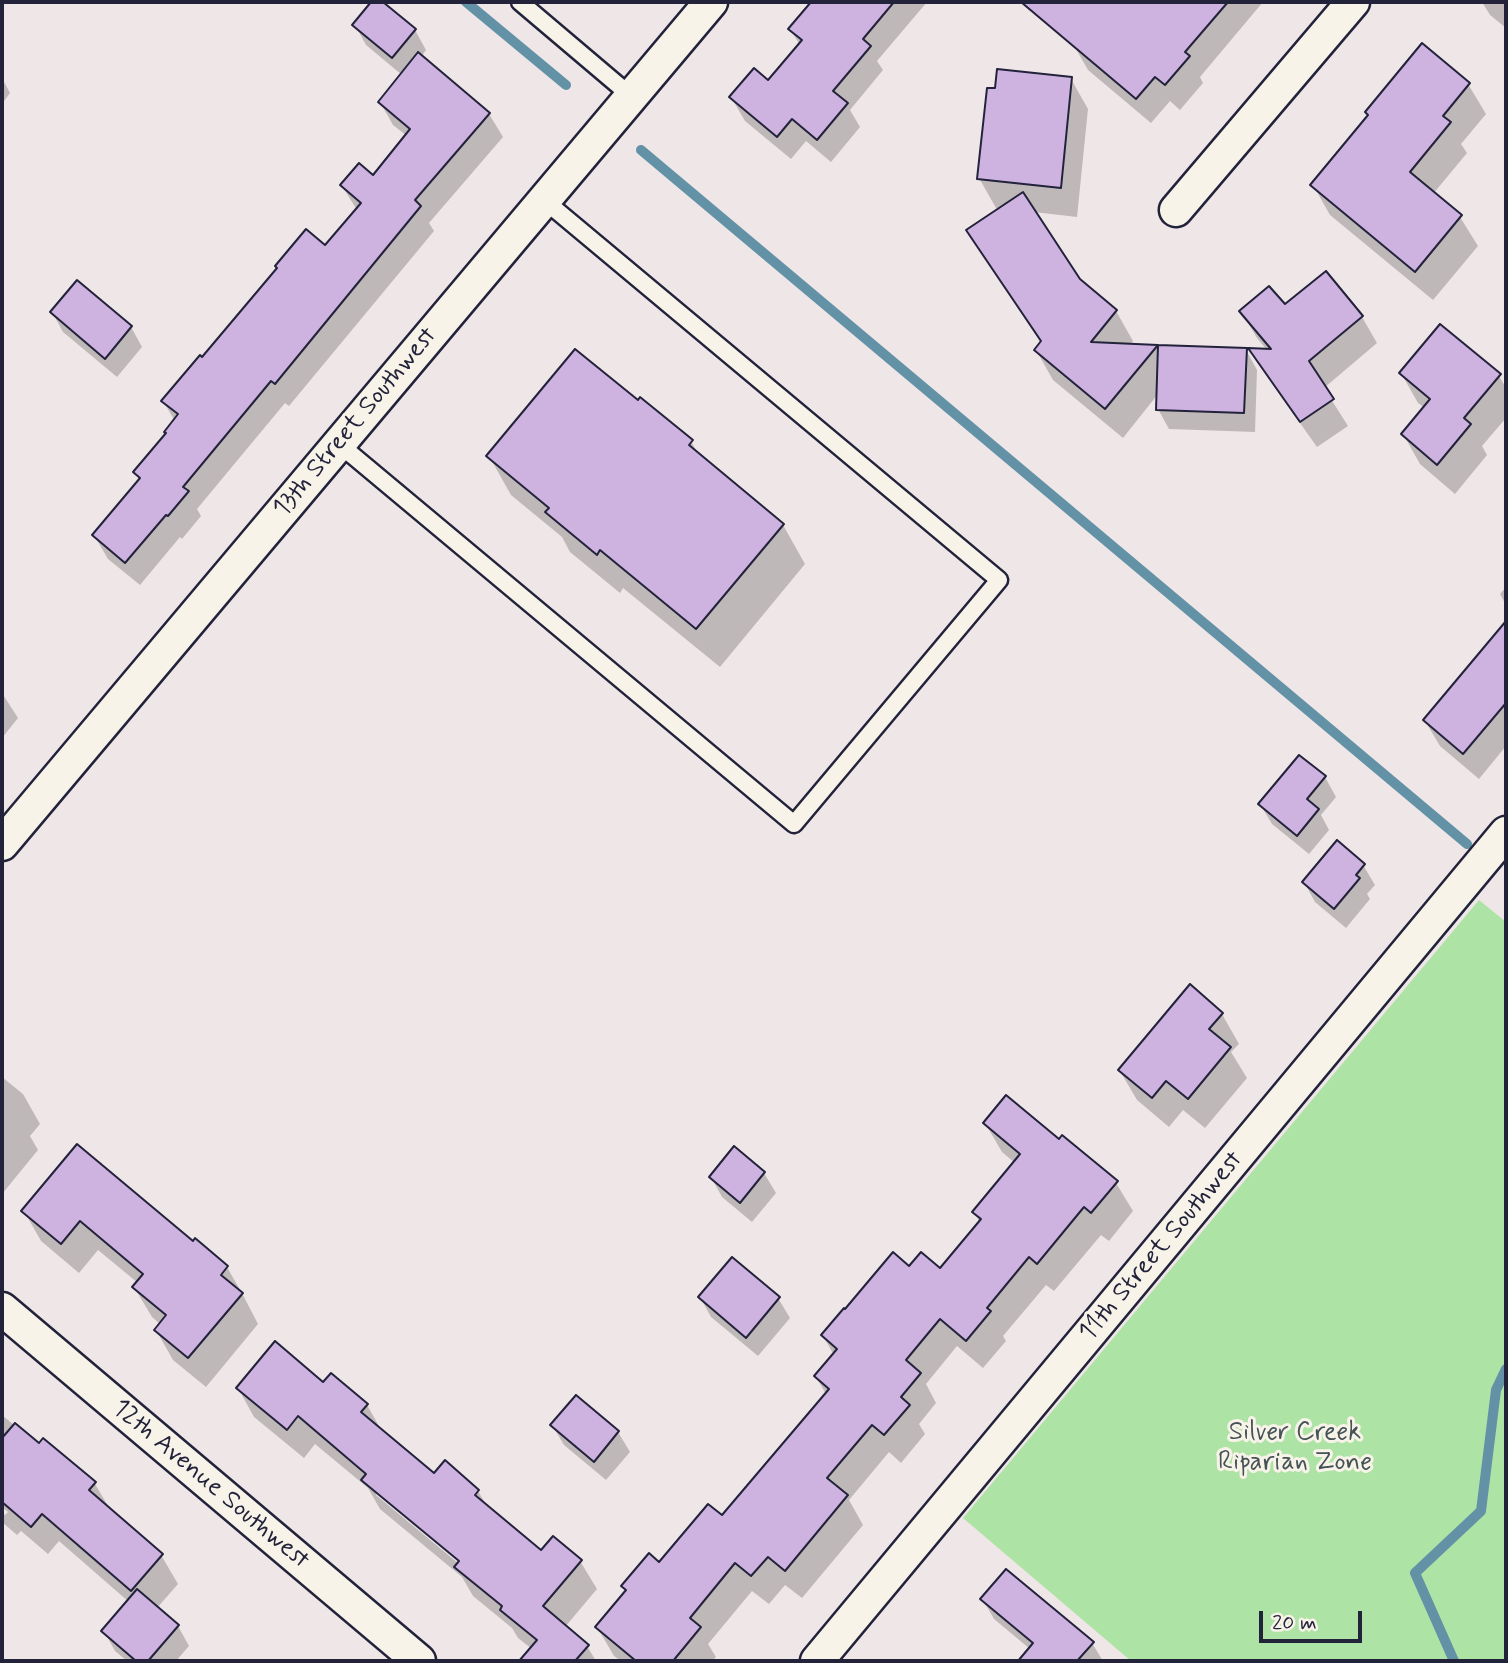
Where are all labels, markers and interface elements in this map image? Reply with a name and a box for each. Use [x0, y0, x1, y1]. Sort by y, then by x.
street label: 13th Street Southwest [267, 322, 445, 524]
street label: 11th Street Southwest [1073, 1146, 1251, 1348]
street label: 12th Avenue Southwest [105, 1393, 315, 1577]
park label: Silver Creek Riparian Zone [1218, 1418, 1372, 1480]
scale bar [1263, 1596, 1366, 1640]
text: 20 m [1272, 1609, 1317, 1637]

